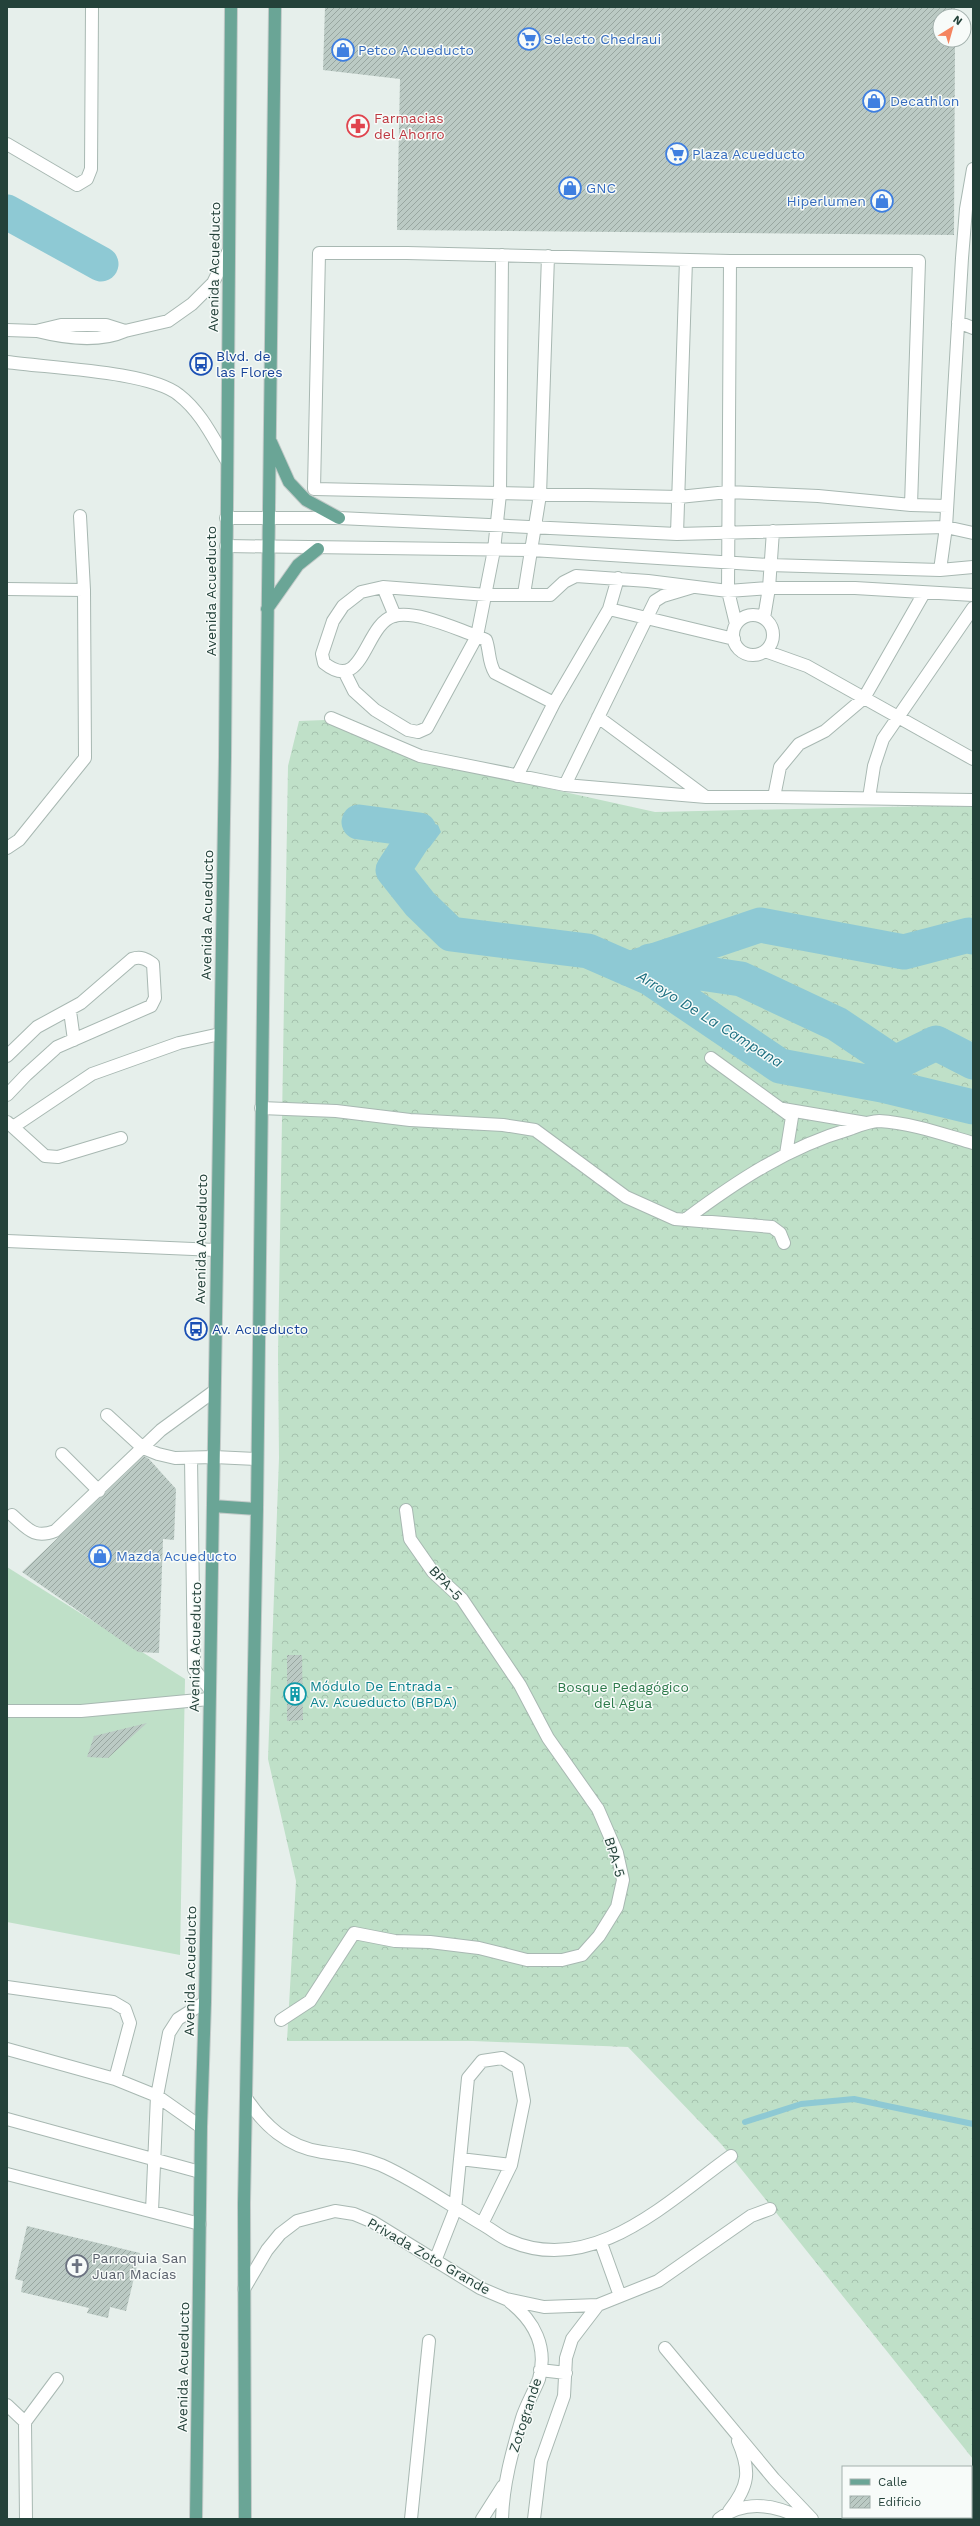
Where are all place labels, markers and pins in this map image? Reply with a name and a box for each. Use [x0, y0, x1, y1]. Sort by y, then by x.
supermarket icon: Selecto Chedraui [516, 26, 542, 52]
place label: Selecto Chedraui [544, 31, 661, 47]
shop icon: Petco Acueducto [330, 37, 356, 63]
place label: Petco Acueducto [358, 42, 474, 58]
shop icon: Decathlon [861, 88, 887, 114]
place label: Decathlon [890, 93, 960, 109]
place label: Farmacias del Ahorro [374, 110, 445, 142]
pharmacy icon: Farmacias del Ahorro [345, 113, 371, 139]
supermarket icon: Plaza Acueducto [664, 141, 690, 167]
place label: Plaza Acueducto [692, 146, 805, 162]
shop icon: GNC [557, 175, 583, 201]
place label: GNC [586, 180, 616, 196]
shop icon: Hiperlumen [869, 188, 895, 214]
place label: Hiperlumen [786, 193, 866, 209]
place label: Blvd. de las Flores [216, 348, 283, 380]
bus stop icon: Blvd. de las Flores [188, 351, 214, 377]
bus stop icon: Av. Acueducto [183, 1316, 209, 1342]
place label: Av. Acueducto [212, 1321, 308, 1337]
shop icon: Mazda Acueducto [87, 1543, 113, 1569]
place label: Mazda Acueducto [116, 1548, 237, 1564]
place label: Módulo De Entrada - Av. Acueducto (BPDA) [310, 1678, 457, 1710]
building icon: Módulo De Entrada - Av. Acueducto (BPDA) [282, 1681, 308, 1707]
place label: Parroquia San Juan Macías [92, 2250, 187, 2282]
church icon: Parroquia San Juan Macías [64, 2253, 90, 2279]

